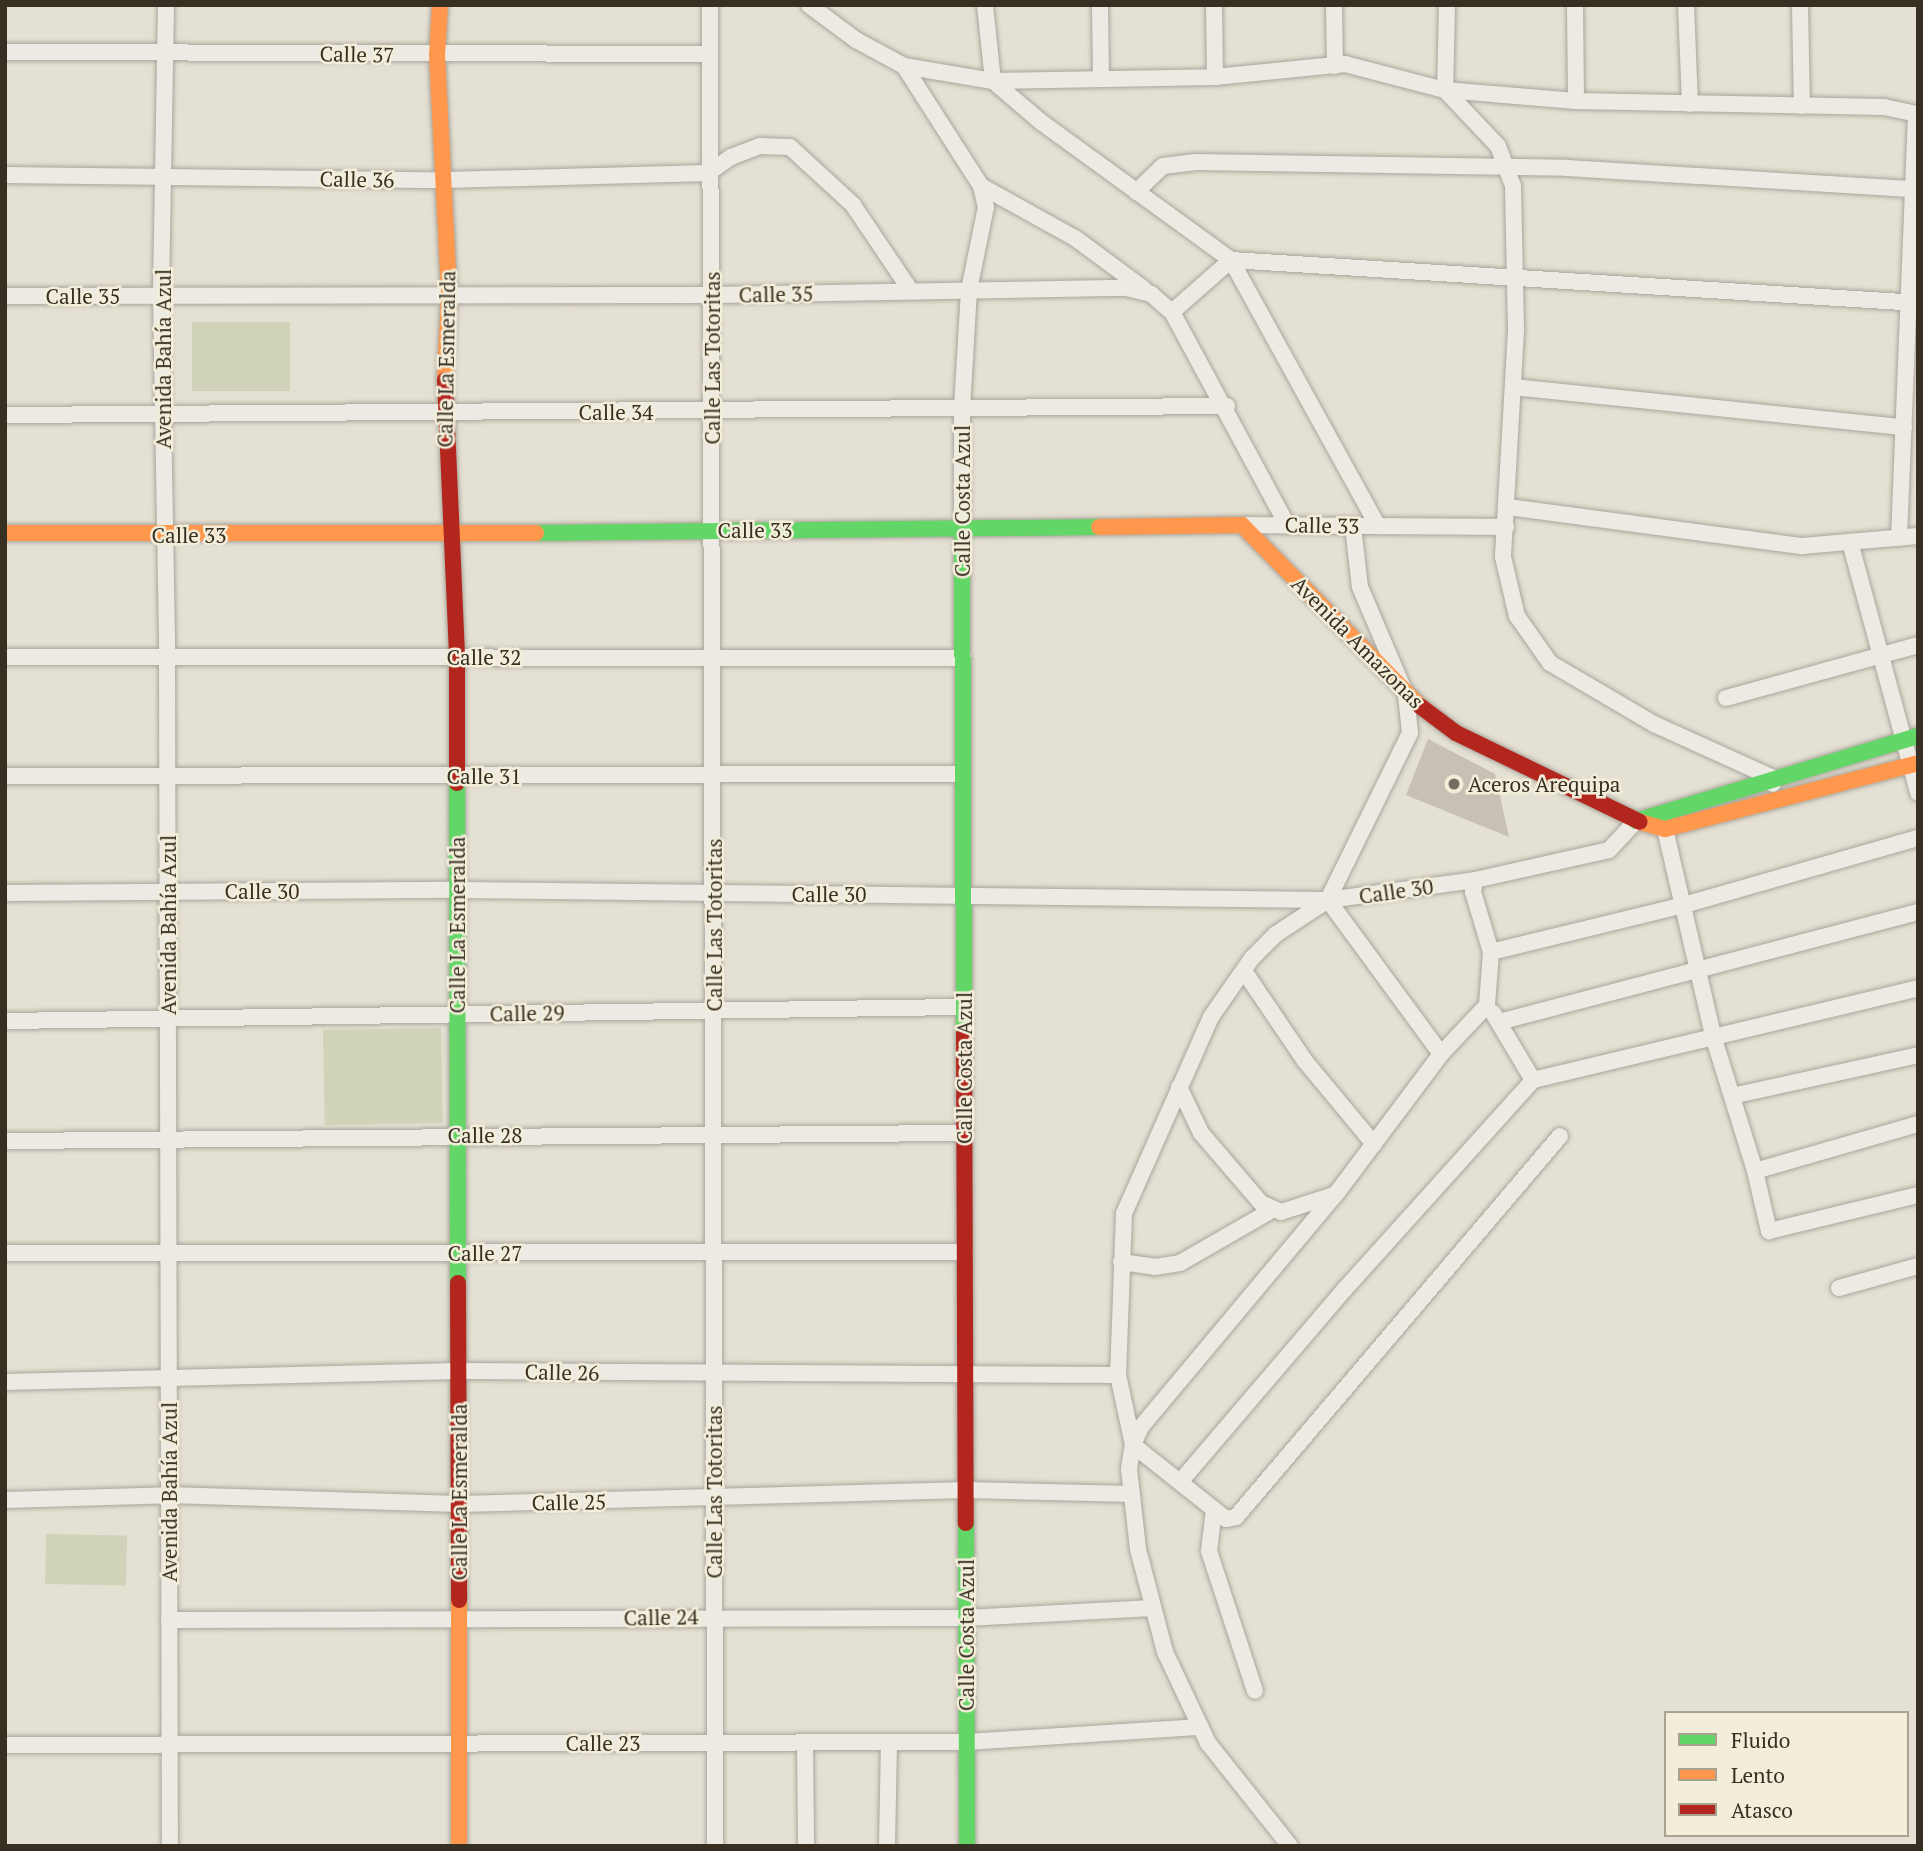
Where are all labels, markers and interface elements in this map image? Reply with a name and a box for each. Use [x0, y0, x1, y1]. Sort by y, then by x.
street label: Calle 37 [319, 41, 395, 67]
street label: Calle 36 [319, 166, 395, 192]
street label: Avenida Bahía Azul [150, 269, 176, 449]
street label: Calle La Esmeralda [432, 270, 460, 448]
street label: Calle Las Totoritas [699, 271, 725, 445]
street label: Calle 35 [738, 281, 814, 307]
street label: Calle 35 [46, 283, 120, 309]
street label: Calle 34 [579, 399, 653, 425]
street label: Calle Costa Azul [949, 425, 975, 577]
street label: Calle 33 [1284, 512, 1360, 538]
street label: Calle 33 [718, 517, 792, 543]
street label: Calle 33 [152, 522, 226, 548]
street label: Avenida Amazonas [1287, 571, 1429, 713]
street label: Calle 32 [447, 644, 521, 670]
street label: Calle 31 [447, 763, 521, 789]
place label: Aceros Arequipa [1468, 771, 1621, 797]
marker: Aceros Arequipa [1446, 776, 1462, 792]
street label: Avenida Bahía Azul [155, 835, 181, 1015]
street label: Calle La Esmeralda [444, 837, 470, 1013]
street label: Calle Las Totoritas [701, 838, 727, 1012]
street label: Calle 30 [1357, 873, 1435, 909]
street label: Calle 30 [225, 878, 299, 904]
street label: Calle 30 [792, 881, 866, 907]
street label: Calle Costa Azul [951, 992, 977, 1144]
street label: Calle 29 [489, 1000, 565, 1026]
street label: Calle 28 [448, 1122, 522, 1148]
street label: Calle 27 [448, 1240, 522, 1266]
street label: Calle 26 [524, 1359, 600, 1385]
street label: Avenida Bahía Azul [156, 1402, 182, 1582]
street label: Calle La Esmeralda [446, 1404, 472, 1580]
street label: Calle Las Totoritas [701, 1405, 727, 1579]
street label: Calle 25 [531, 1489, 607, 1515]
street label: Calle Costa Azul [953, 1559, 979, 1711]
street label: Calle 24 [623, 1604, 699, 1630]
legend [1664, 1711, 1909, 1837]
text: Fluido [1731, 1726, 1790, 1754]
street label: Calle 23 [566, 1730, 640, 1756]
text: Lento [1731, 1761, 1785, 1789]
text: Atasco [1731, 1796, 1793, 1824]

